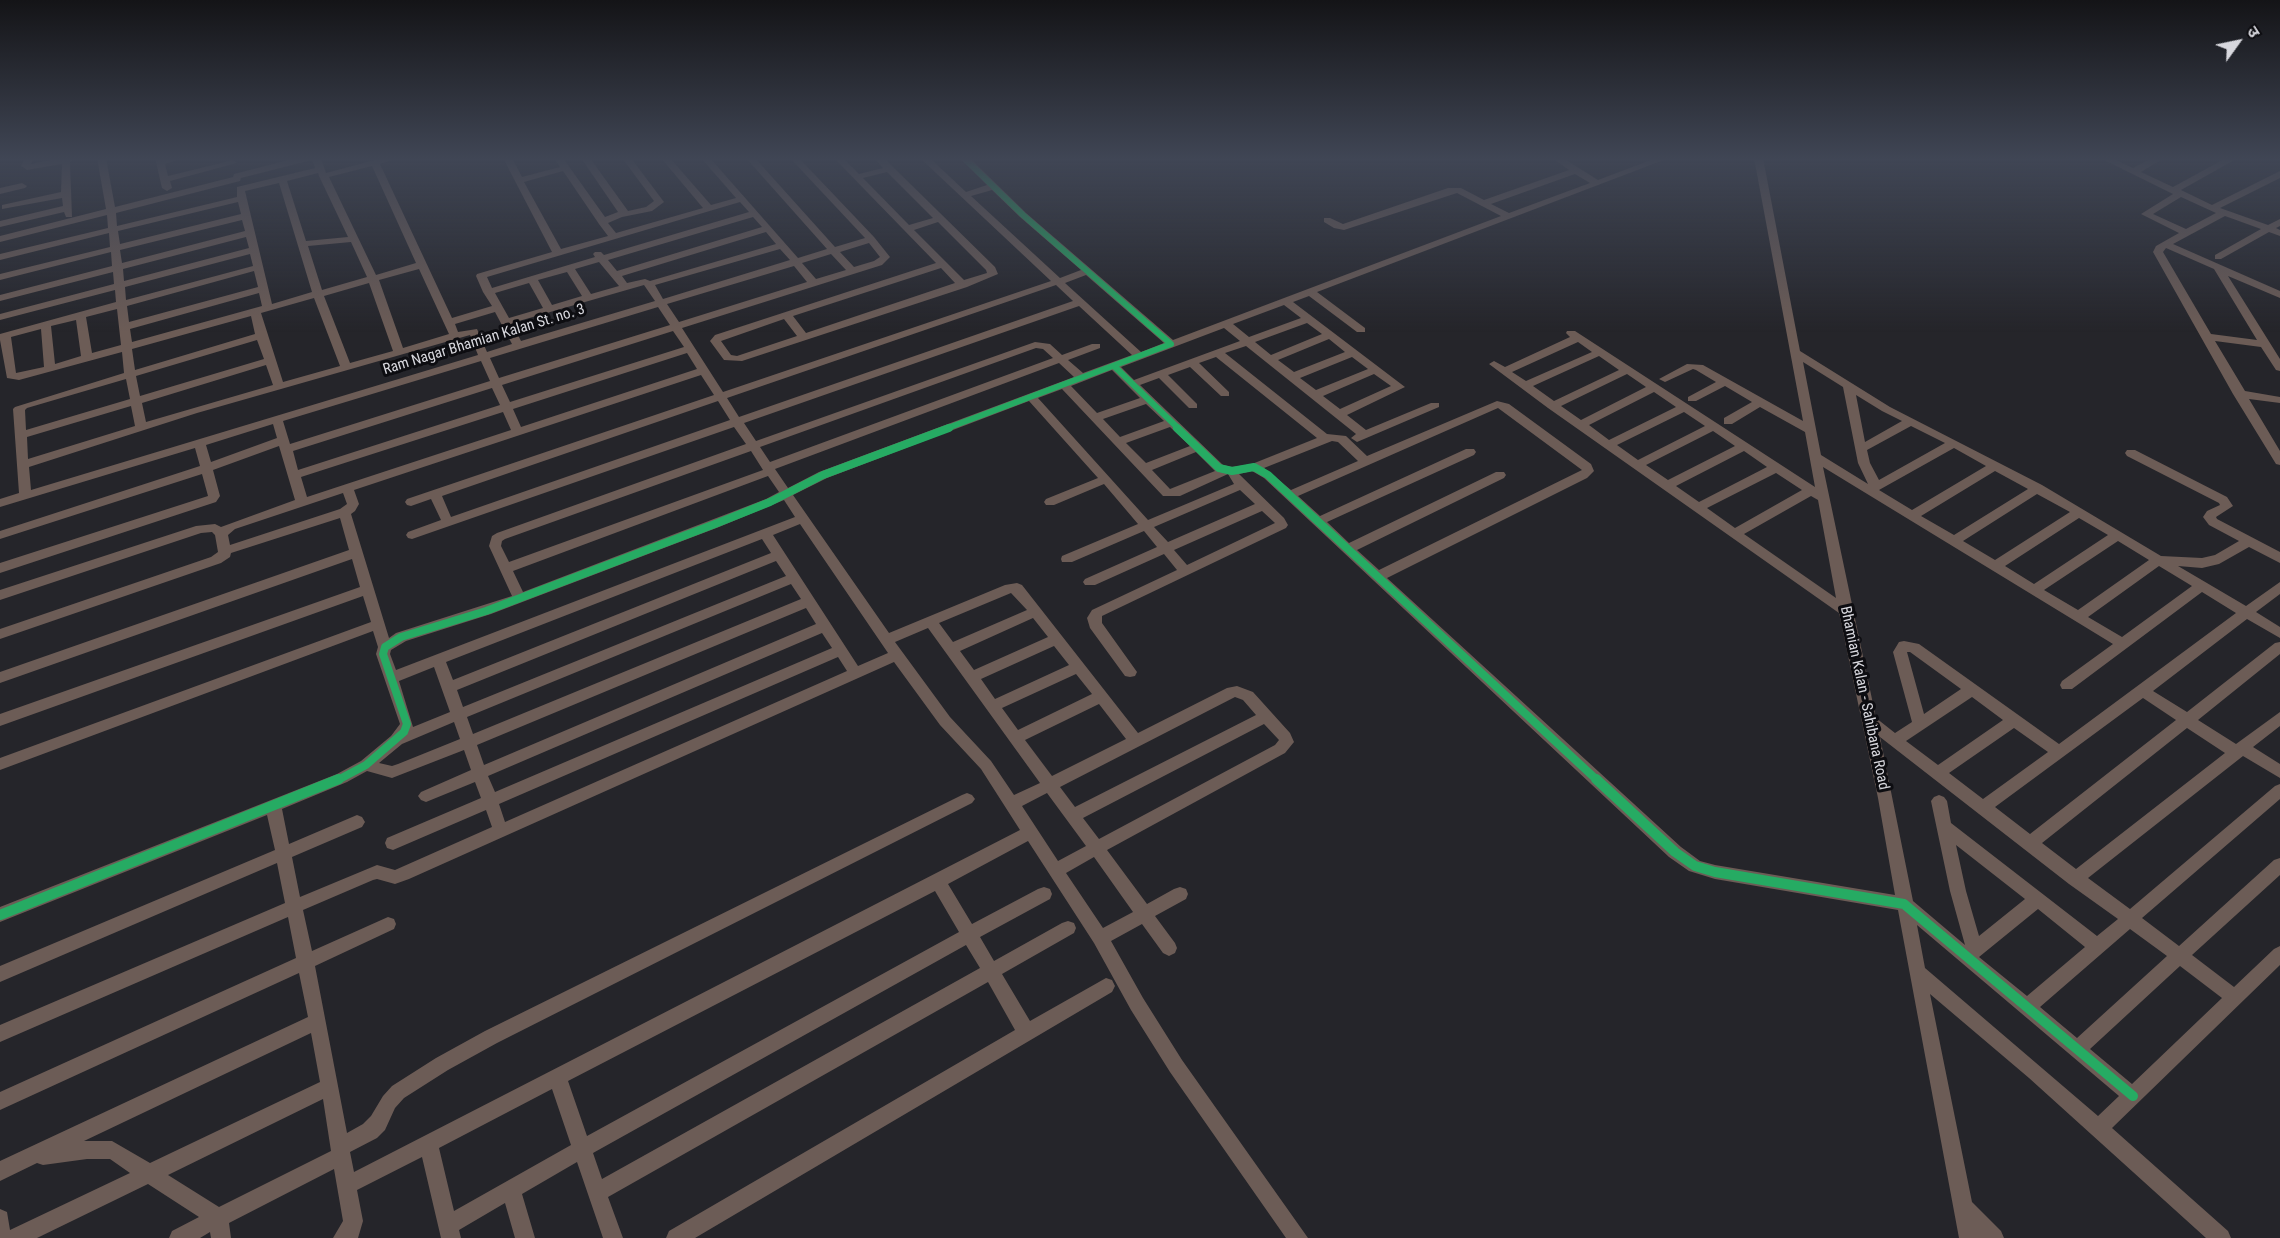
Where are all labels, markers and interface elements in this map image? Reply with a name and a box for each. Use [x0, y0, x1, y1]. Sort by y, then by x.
north arrow [2208, 12, 2268, 72]
text: उ [2243, 23, 2264, 41]
street label: Ram Nagar Bhamian Kalan St. no. 3 [381, 301, 587, 379]
street label: Bhamian Kalan - Sahibana Road [1836, 604, 1892, 792]

